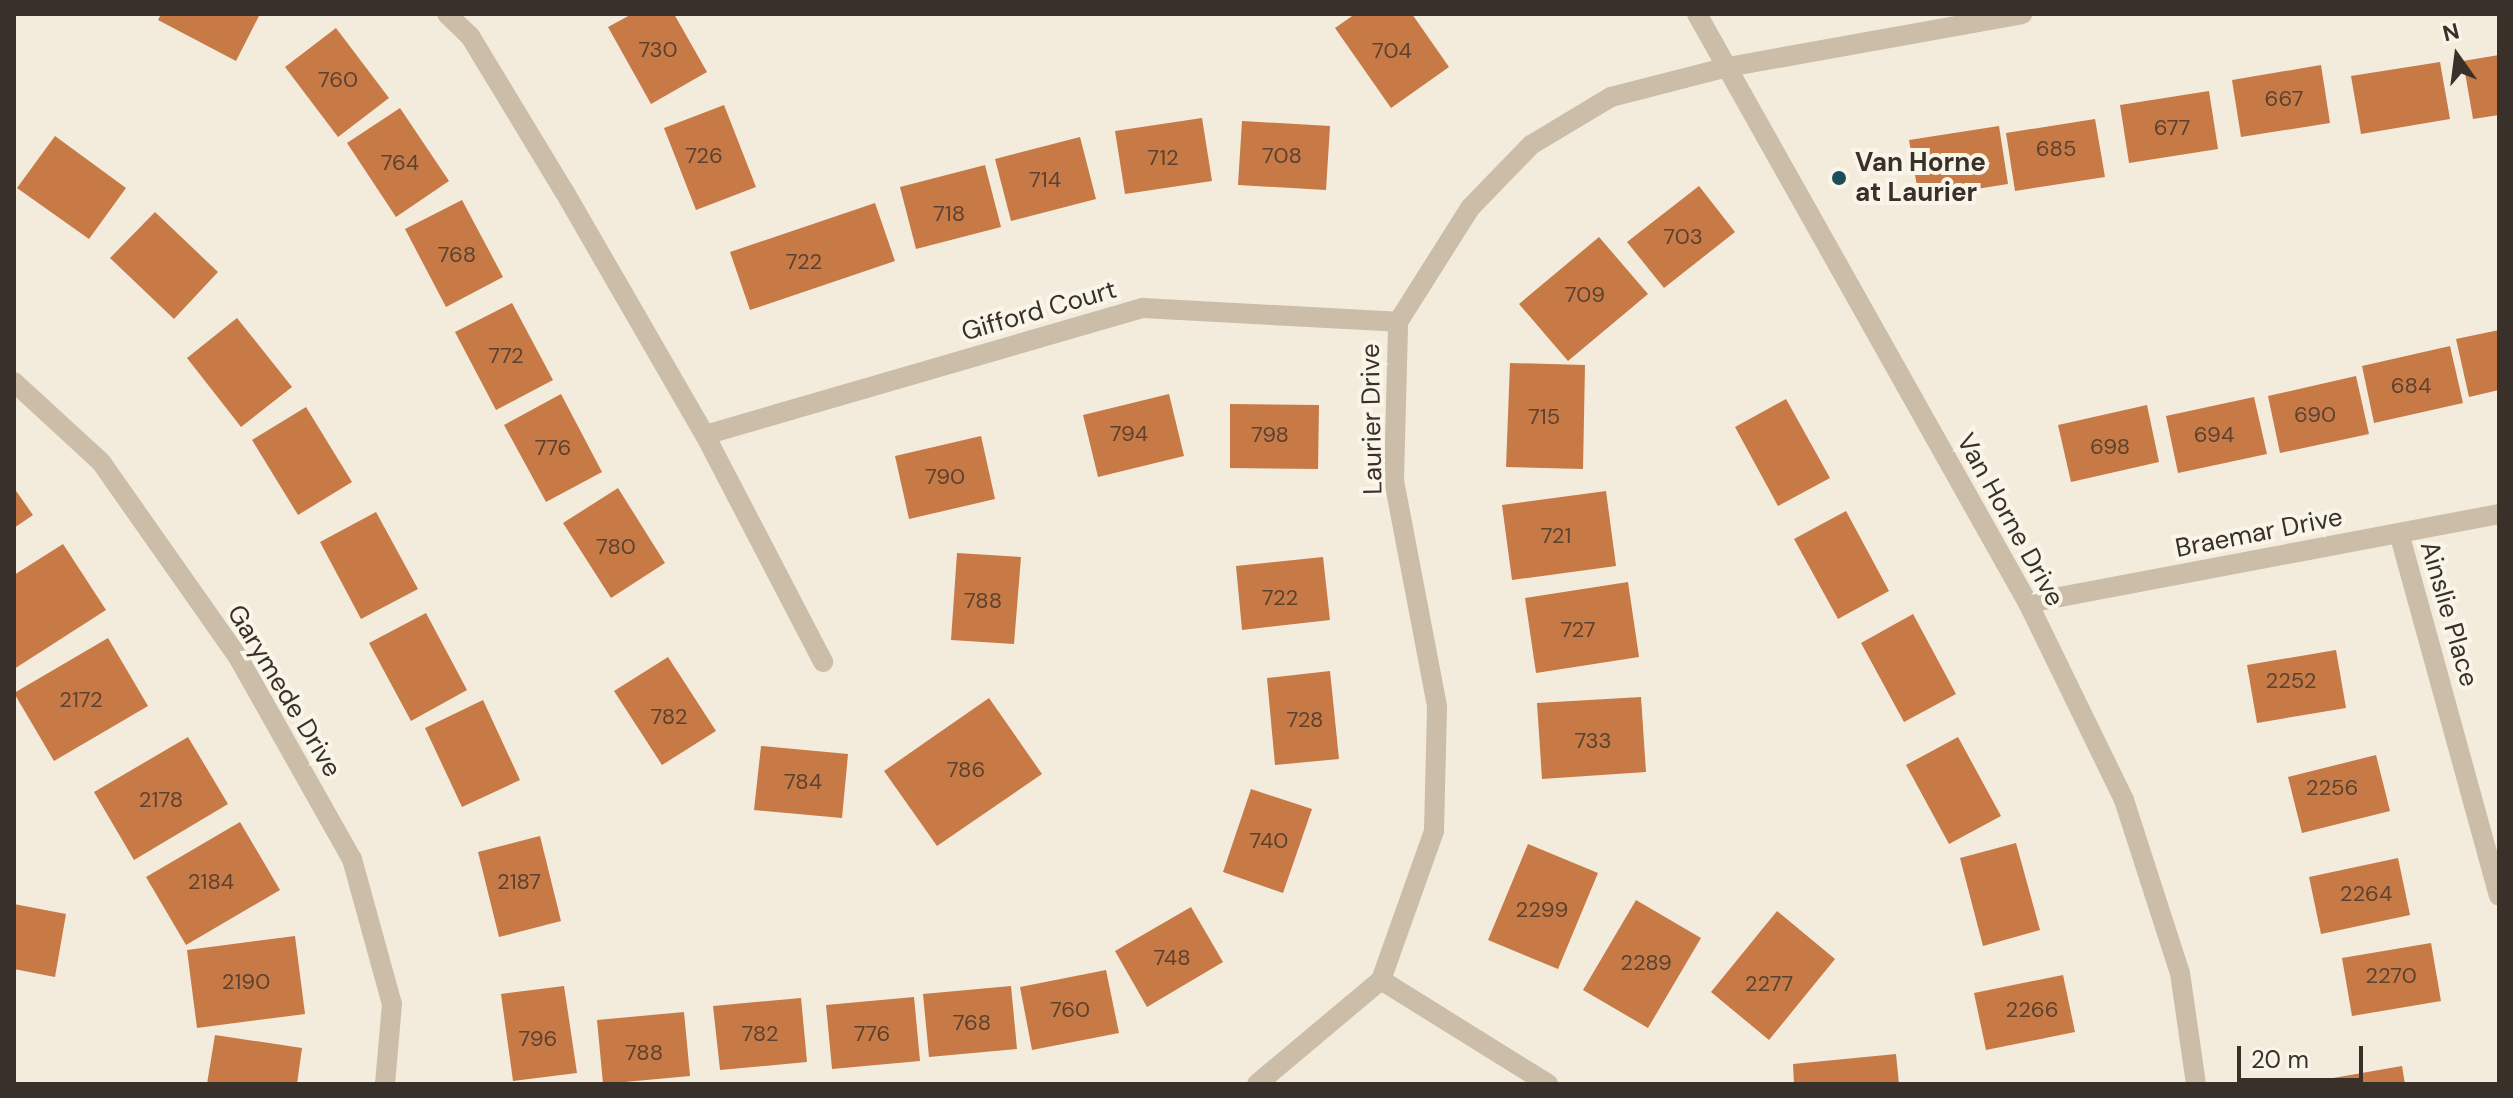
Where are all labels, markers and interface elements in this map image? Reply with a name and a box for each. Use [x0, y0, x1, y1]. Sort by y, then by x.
north arrow [2417, 16, 2497, 96]
text: N [2440, 16, 2462, 48]
house number: 730 [638, 37, 678, 63]
house number: 704 [1372, 38, 1412, 64]
house number: 760 [318, 67, 358, 93]
house number: 667 [2265, 86, 2303, 112]
house number: 677 [2154, 115, 2190, 141]
house number: 685 [2036, 136, 2076, 162]
house number: 726 [685, 143, 723, 169]
house number: 708 [1262, 143, 1302, 169]
house number: 712 [1147, 145, 1179, 171]
place label: Van Horne at Laurier [1855, 147, 1986, 208]
house number: 764 [381, 150, 419, 176]
house number: 714 [1029, 167, 1061, 193]
marker: Van Horne at Laurier [1830, 169, 1848, 187]
house number: 718 [933, 201, 965, 227]
house number: 703 [1663, 224, 1703, 250]
house number: 768 [438, 242, 476, 268]
house number: 722 [786, 249, 822, 275]
street label: Gifford Court [958, 274, 1120, 348]
house number: 709 [1565, 282, 1605, 308]
house number: 772 [488, 343, 524, 369]
street label: Laurier Drive [1355, 343, 1389, 495]
house number: 684 [2391, 373, 2431, 399]
house number: 690 [2294, 402, 2336, 428]
house number: 715 [1528, 404, 1560, 430]
house number: 794 [1110, 421, 1148, 447]
house number: 798 [1251, 422, 1289, 448]
house number: 694 [2194, 422, 2234, 448]
street label: Van Horne Drive [1950, 428, 2070, 612]
house number: 698 [2090, 434, 2130, 460]
house number: 776 [535, 435, 571, 461]
house number: 790 [925, 464, 965, 490]
street label: Braemar Drive [2173, 502, 2345, 564]
house number: 721 [1541, 523, 1571, 549]
house number: 780 [596, 534, 636, 560]
street label: Ainslie Place [2413, 538, 2485, 690]
house number: 722 [1262, 585, 1298, 611]
house number: 788 [964, 588, 1002, 614]
street label: Garymede Drive [220, 599, 348, 783]
house number: 727 [1560, 617, 1596, 643]
house number: 2252 [2265, 668, 2317, 694]
house number: 2172 [59, 687, 103, 713]
house number: 782 [650, 704, 688, 730]
house number: 728 [1287, 707, 1323, 733]
house number: 733 [1574, 728, 1612, 754]
house number: 786 [947, 757, 985, 783]
house number: 784 [784, 769, 822, 795]
house number: 2256 [2306, 775, 2358, 801]
house number: 2178 [139, 787, 183, 813]
house number: 740 [1250, 828, 1288, 854]
house number: 2184 [188, 869, 234, 895]
house number: 2187 [497, 869, 541, 895]
house number: 2264 [2340, 881, 2392, 907]
house number: 2299 [1516, 897, 1568, 923]
house number: 748 [1153, 945, 1191, 971]
house number: 2289 [1620, 950, 1672, 976]
house number: 2270 [2365, 963, 2417, 989]
house number: 2190 [222, 969, 270, 995]
house number: 2277 [1745, 971, 1793, 997]
house number: 760 [1050, 997, 1090, 1023]
house number: 2266 [2006, 997, 2058, 1023]
house number: 768 [953, 1010, 991, 1036]
house number: 782 [741, 1021, 779, 1047]
house number: 776 [854, 1021, 890, 1047]
house number: 796 [519, 1026, 557, 1052]
scale bar [2241, 1030, 2367, 1080]
house number: 788 [625, 1040, 663, 1066]
text: 20 m [2251, 1044, 2309, 1075]

